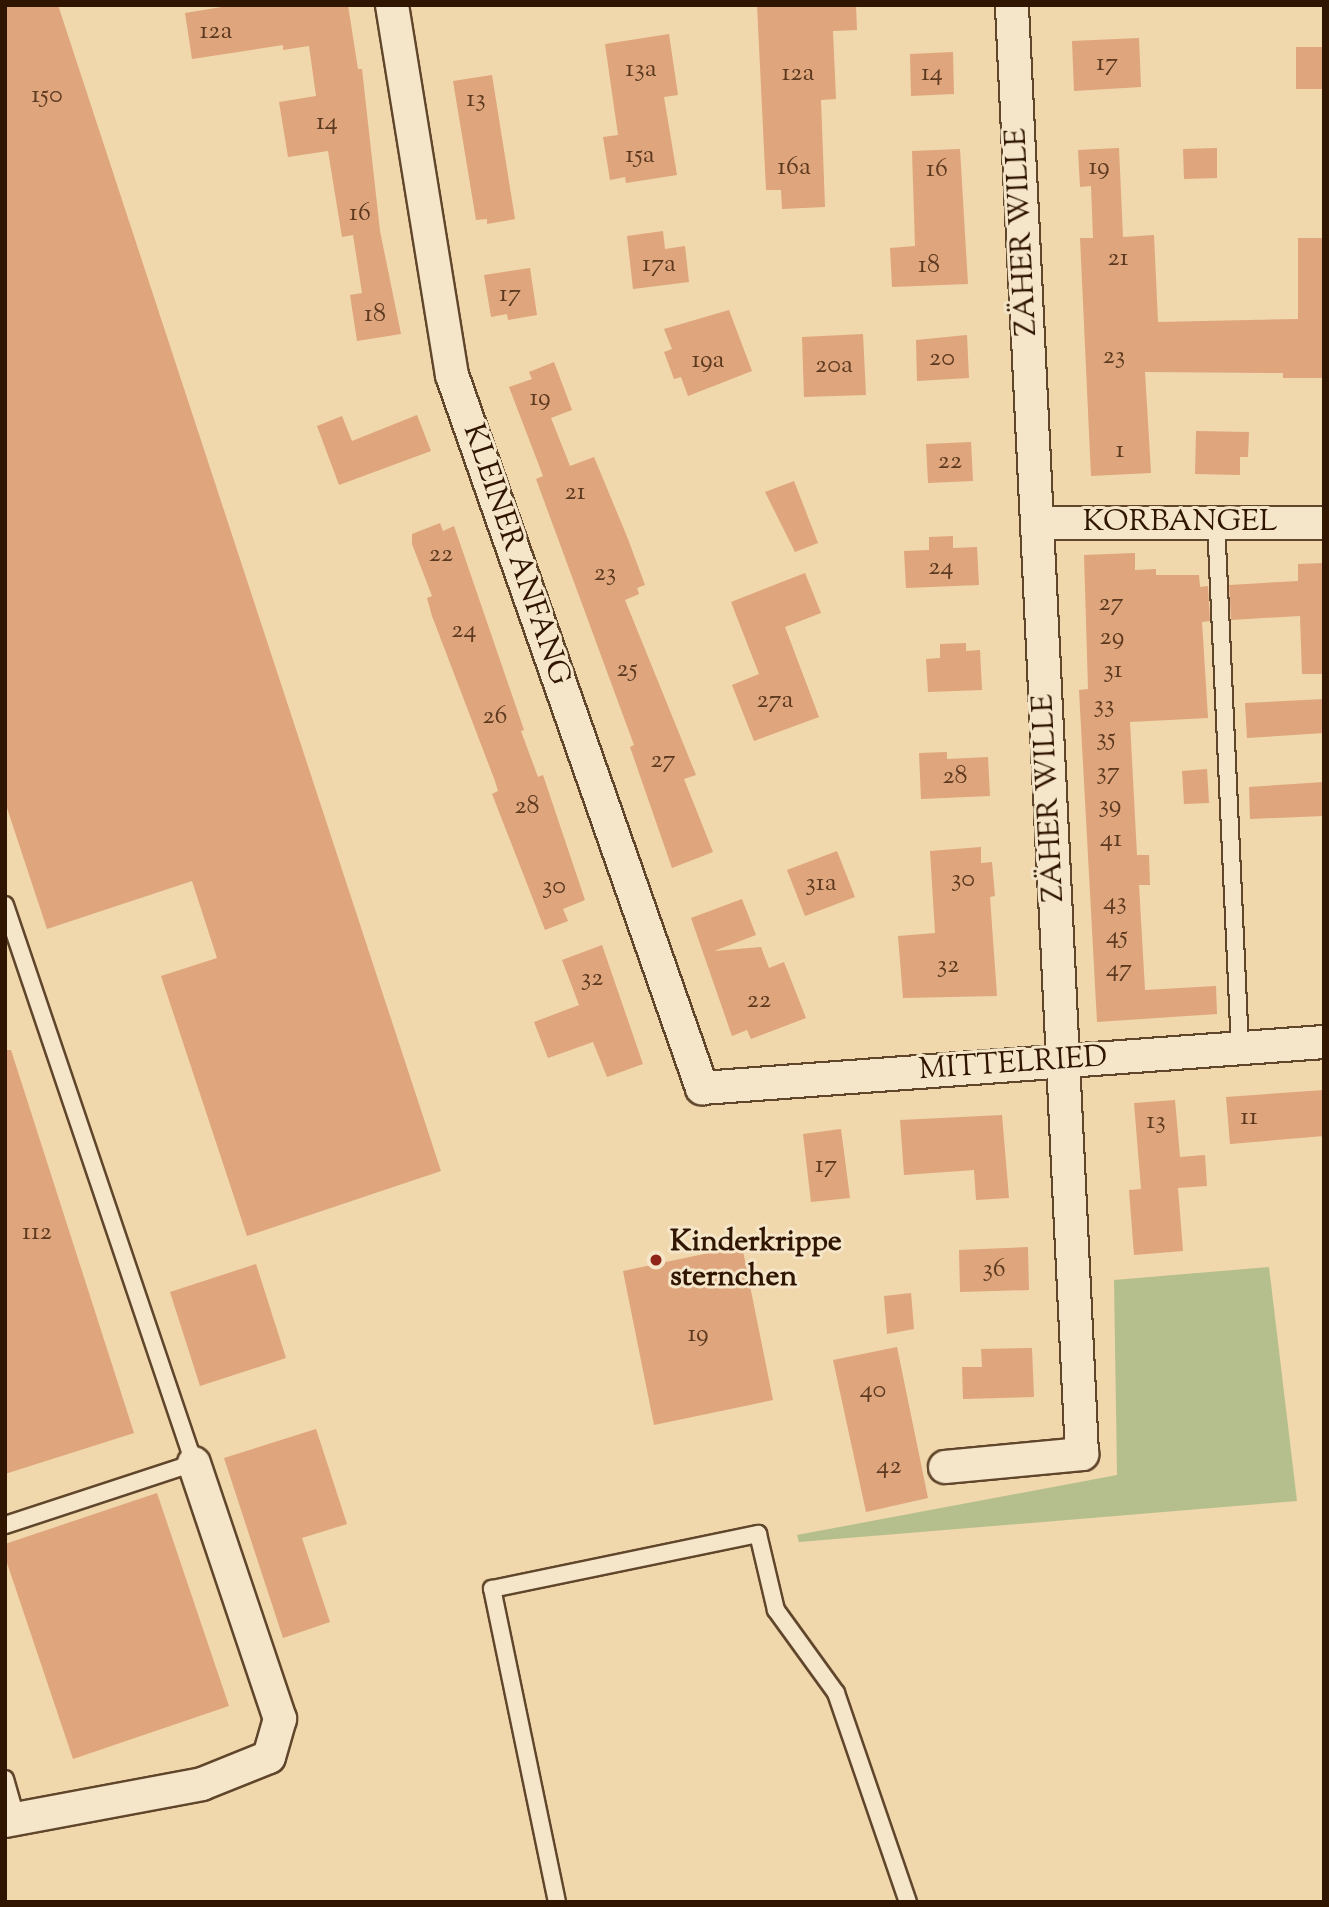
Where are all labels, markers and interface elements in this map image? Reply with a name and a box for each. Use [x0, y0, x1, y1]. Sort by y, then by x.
house number: 12a [200, 16, 232, 48]
house number: 17 [1096, 48, 1118, 80]
house number: 13a [625, 54, 657, 86]
house number: 12a [782, 58, 814, 90]
house number: 14 [921, 58, 943, 90]
house number: 150 [31, 80, 63, 112]
house number: 13 [466, 84, 486, 116]
house number: 14 [316, 107, 338, 139]
street label: ZÄHER WILLE [1000, 127, 1046, 337]
house number: 15a [625, 140, 655, 172]
house number: 16a [777, 152, 811, 184]
house number: 19 [1088, 152, 1110, 184]
house number: 16 [926, 154, 948, 186]
house number: 16 [349, 198, 371, 230]
house number: 21 [1107, 243, 1129, 275]
house number: 17a [642, 249, 676, 281]
house number: 18 [918, 250, 940, 282]
house number: 17 [499, 279, 521, 311]
house number: 18 [364, 299, 386, 331]
house number: 23 [1103, 341, 1125, 373]
house number: 20 [929, 343, 955, 375]
house number: 19a [691, 345, 725, 377]
house number: 20a [815, 350, 853, 382]
house number: 19 [529, 383, 551, 415]
street label: KLEINER ANFANG [453, 420, 577, 690]
house number: 1 [1116, 435, 1124, 467]
house number: 22 [938, 446, 962, 478]
house number: 21 [564, 477, 586, 509]
street label: KORBANGEL [1083, 505, 1277, 541]
house number: 22 [429, 539, 453, 571]
house number: 24 [928, 552, 954, 584]
house number: 23 [594, 558, 616, 590]
house number: 27 [1098, 588, 1124, 620]
house number: 24 [451, 615, 477, 647]
house number: 29 [1100, 622, 1124, 654]
house number: 25 [616, 654, 638, 686]
house number: 31 [1103, 655, 1123, 687]
house number: 27a [756, 685, 794, 717]
house number: 33 [1093, 690, 1115, 722]
street label: ZÄHER WILLE [1027, 693, 1073, 903]
house number: 26 [482, 701, 508, 733]
house number: 35 [1096, 723, 1116, 755]
house number: 27 [650, 745, 676, 777]
house number: 37 [1096, 757, 1120, 789]
house number: 28 [942, 761, 968, 793]
house number: 39 [1099, 790, 1121, 822]
house number: 28 [514, 791, 540, 823]
house number: 41 [1100, 824, 1122, 856]
house number: 30 [951, 864, 975, 896]
house number: 31a [805, 868, 837, 900]
house number: 30 [542, 871, 566, 903]
house number: 43 [1103, 887, 1127, 919]
house number: 45 [1106, 921, 1128, 953]
house number: 32 [937, 950, 959, 982]
house number: 47 [1106, 954, 1132, 986]
house number: 32 [581, 963, 603, 995]
house number: 22 [747, 985, 771, 1017]
street label: MITTELRIED [917, 1040, 1109, 1090]
house number: 11 [1240, 1102, 1258, 1134]
house number: 13 [1146, 1106, 1166, 1138]
house number: 17 [815, 1150, 837, 1182]
house number: 112 [22, 1217, 52, 1249]
place label: Kinderkrippe sternchen [670, 1225, 842, 1296]
marker: Kinderkrippe sternchen [648, 1252, 664, 1268]
house number: 36 [982, 1254, 1006, 1286]
house number: 19 [687, 1319, 709, 1351]
house number: 40 [860, 1375, 886, 1407]
house number: 42 [876, 1451, 902, 1483]

